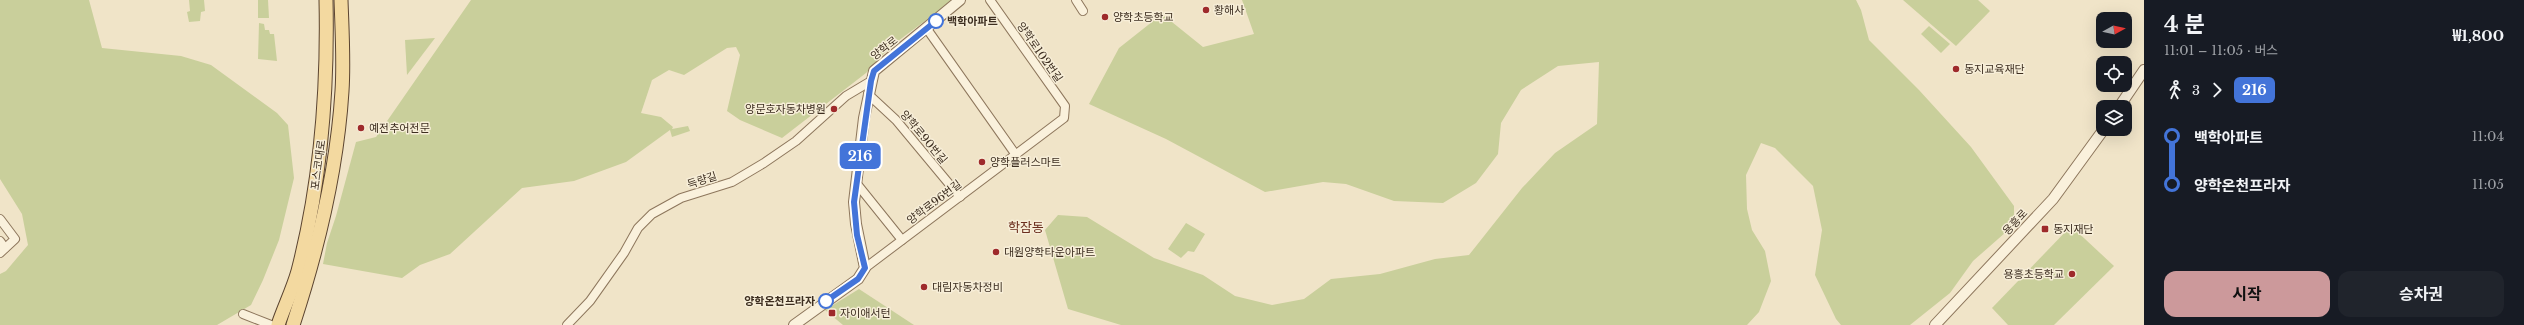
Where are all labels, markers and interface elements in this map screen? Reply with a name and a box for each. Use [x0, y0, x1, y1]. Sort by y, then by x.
place label: 황해사 [1214, 3, 1244, 17]
marker: 황해사 [1201, 5, 1211, 15]
place label: 양학초등학교 [1113, 10, 1174, 24]
text: 4 분 [2164, 11, 2205, 38]
marker: 양학초등학교 [1100, 12, 1110, 22]
north arrow [2096, 12, 2132, 48]
map controls [2096, 12, 2132, 136]
marker: 백학아파트 [928, 13, 944, 29]
place label: 백학아파트 [947, 14, 998, 28]
street label: 양학로102번길 [1014, 19, 1066, 85]
text: ₩1,800 [2453, 26, 2504, 45]
street label: 양학로 [868, 33, 900, 63]
text: 11:01 – 11:05 · 버스 [2164, 42, 2278, 59]
button: locate [2096, 56, 2132, 92]
place label: 동지교육재단 [1964, 62, 2025, 76]
marker: 동지교육재단 [1951, 64, 1961, 74]
icon: walk [2164, 79, 2186, 101]
icon: forward [2206, 79, 2228, 101]
text: 216 [2242, 81, 2267, 99]
text: 3 [2192, 82, 2200, 99]
button: layers [2096, 100, 2132, 136]
place label: 양문호자동차병원 [745, 102, 826, 116]
marker: 양문호자동차병원 [829, 104, 839, 114]
street label: 양학로90번길 [898, 107, 950, 167]
place label: 예전추어전문 [369, 121, 430, 135]
marker: 예전추어전문 [356, 123, 366, 133]
text: 백학아파트 [2194, 128, 2263, 147]
text: 11:04 [2472, 128, 2504, 145]
street label: 포스코대로 [308, 139, 328, 191]
line badge: 216 [837, 143, 883, 169]
text: 216 [848, 147, 872, 165]
place label: 양학플러스마트 [990, 155, 1061, 169]
marker: 양학플러스마트 [977, 157, 987, 167]
street label: 득량길 [685, 169, 719, 191]
text: 양학온천프라자 [2194, 176, 2291, 195]
text: 11:05 [2472, 176, 2504, 193]
street label: 양학로96번길 [904, 177, 964, 227]
street label: 용흥로 [2000, 206, 2030, 238]
district label: 학잠동 [1008, 219, 1044, 236]
place label: 동지재단 [2053, 222, 2093, 236]
marker: 동지재단 [2040, 224, 2050, 234]
place label: 대원양학타운아파트 [1004, 245, 1095, 259]
marker: 대원양학타운아파트 [991, 247, 1001, 257]
place label: 용흥초등학교 [2003, 267, 2064, 281]
marker: 용흥초등학교 [2067, 269, 2077, 279]
button: 시작 [2164, 271, 2330, 317]
button: 승차권 [2338, 271, 2504, 317]
place label: 대림자동차정비 [932, 280, 1003, 294]
marker: 대림자동차정비 [919, 282, 929, 292]
marker: 양학온천프라자 [818, 293, 834, 309]
place label: 양학온천프라자 [744, 294, 815, 308]
place label: 자이애서턴 [840, 306, 891, 320]
marker: 자이애서턴 [827, 308, 837, 318]

